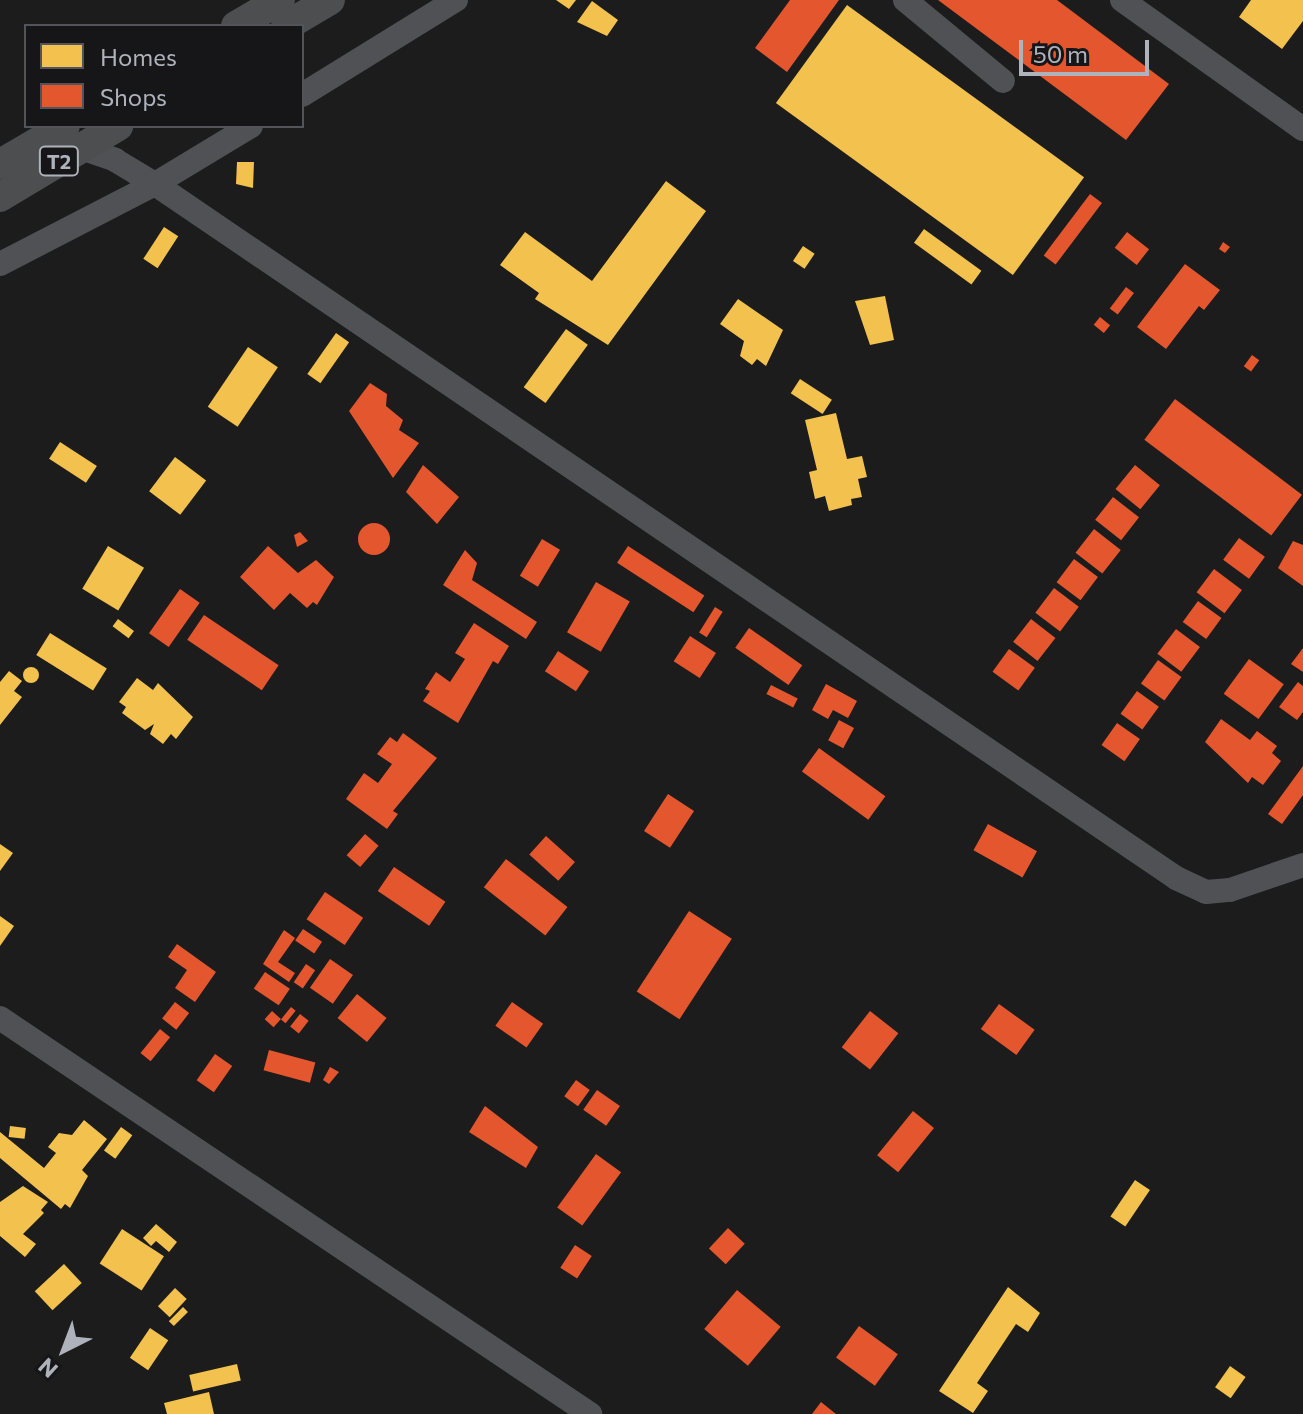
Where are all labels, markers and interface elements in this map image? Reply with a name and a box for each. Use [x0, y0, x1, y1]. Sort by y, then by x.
legend [24, 24, 304, 128]
scale bar [1023, 24, 1153, 74]
text: 50 m [1033, 39, 1088, 68]
text: Homes [100, 42, 177, 71]
text: Shops [100, 82, 167, 111]
road number: T2 [37, 145, 81, 177]
north arrow [24, 1310, 104, 1390]
text: N [32, 1353, 63, 1384]

